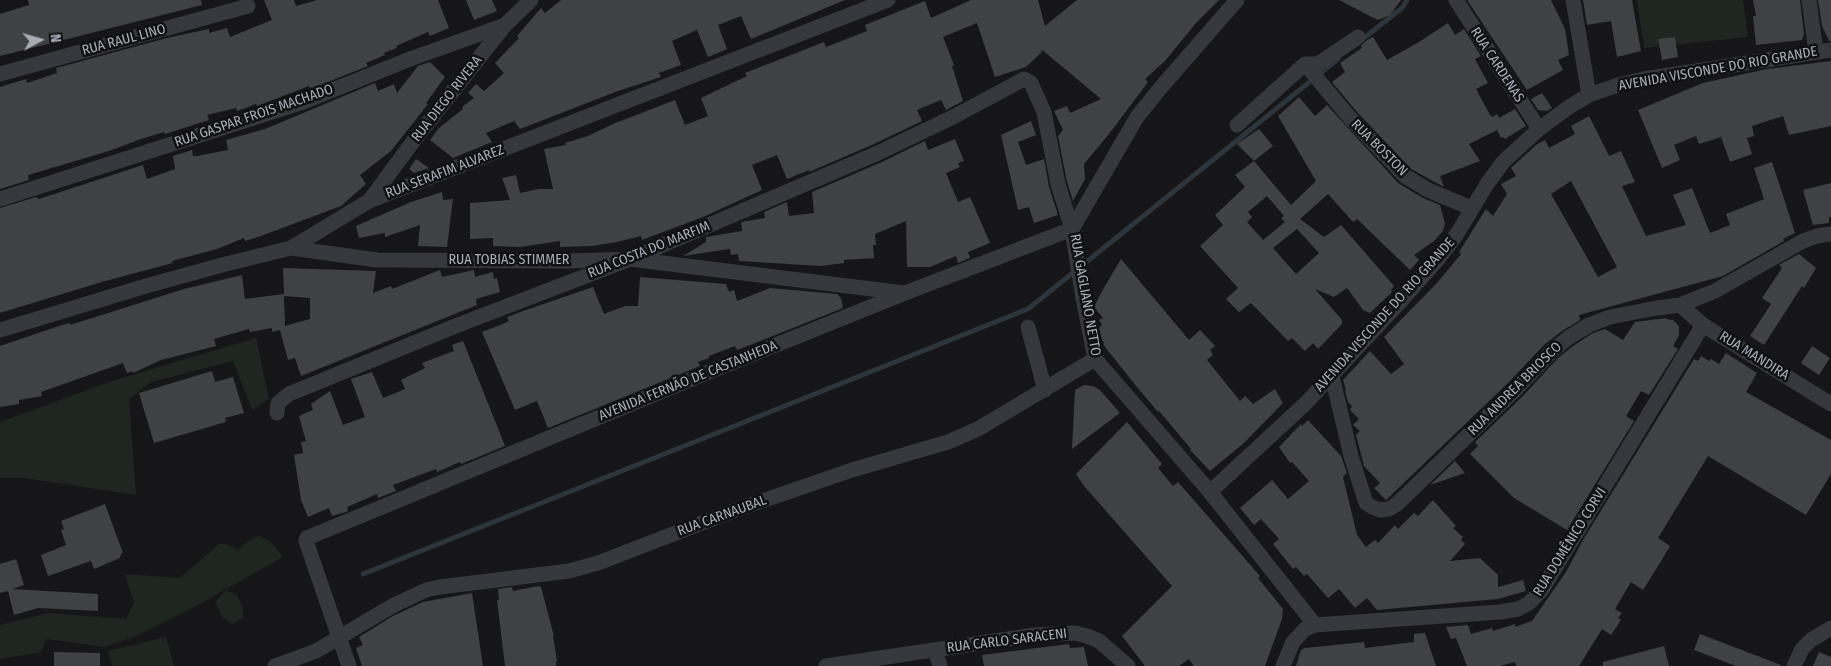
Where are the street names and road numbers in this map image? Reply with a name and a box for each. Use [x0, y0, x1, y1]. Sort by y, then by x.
street label: RUA RAUL LINO [80, 21, 168, 59]
street label: RUA CARDENAS [1467, 24, 1527, 106]
street label: AVENIDA VISCONDE DO RIO GRANDE [1617, 43, 1819, 95]
street label: RUA DIEGO RIVERA [408, 53, 486, 145]
street label: RUA GASPAR FROIS MACHADO [172, 81, 336, 151]
street label: RUA BOSTON [1347, 116, 1411, 180]
street label: RUA SERAFIM ALVAREZ [383, 142, 507, 202]
street label: RUA COSTA DO MARFIM [586, 218, 712, 282]
street label: RUA GAGLIANO NETTO [1066, 233, 1104, 357]
street label: AVENIDA VISCONDE DO RIO GRANDE [1311, 235, 1459, 395]
street label: RUA TOBIAS STIMMER [449, 252, 569, 268]
street label: RUA MANDIRA [1716, 328, 1792, 384]
street label: AVENIDA FERNÃO DE CASTANHEDA [596, 337, 780, 425]
street label: RUA ANDREA BRIOSCO [1465, 339, 1565, 439]
street label: RUA DOMÊNICO CORVI [1530, 485, 1610, 599]
street label: RUA CARNAUBAL [675, 492, 769, 540]
street label: RUA CARLO SARACENI [946, 625, 1068, 657]

